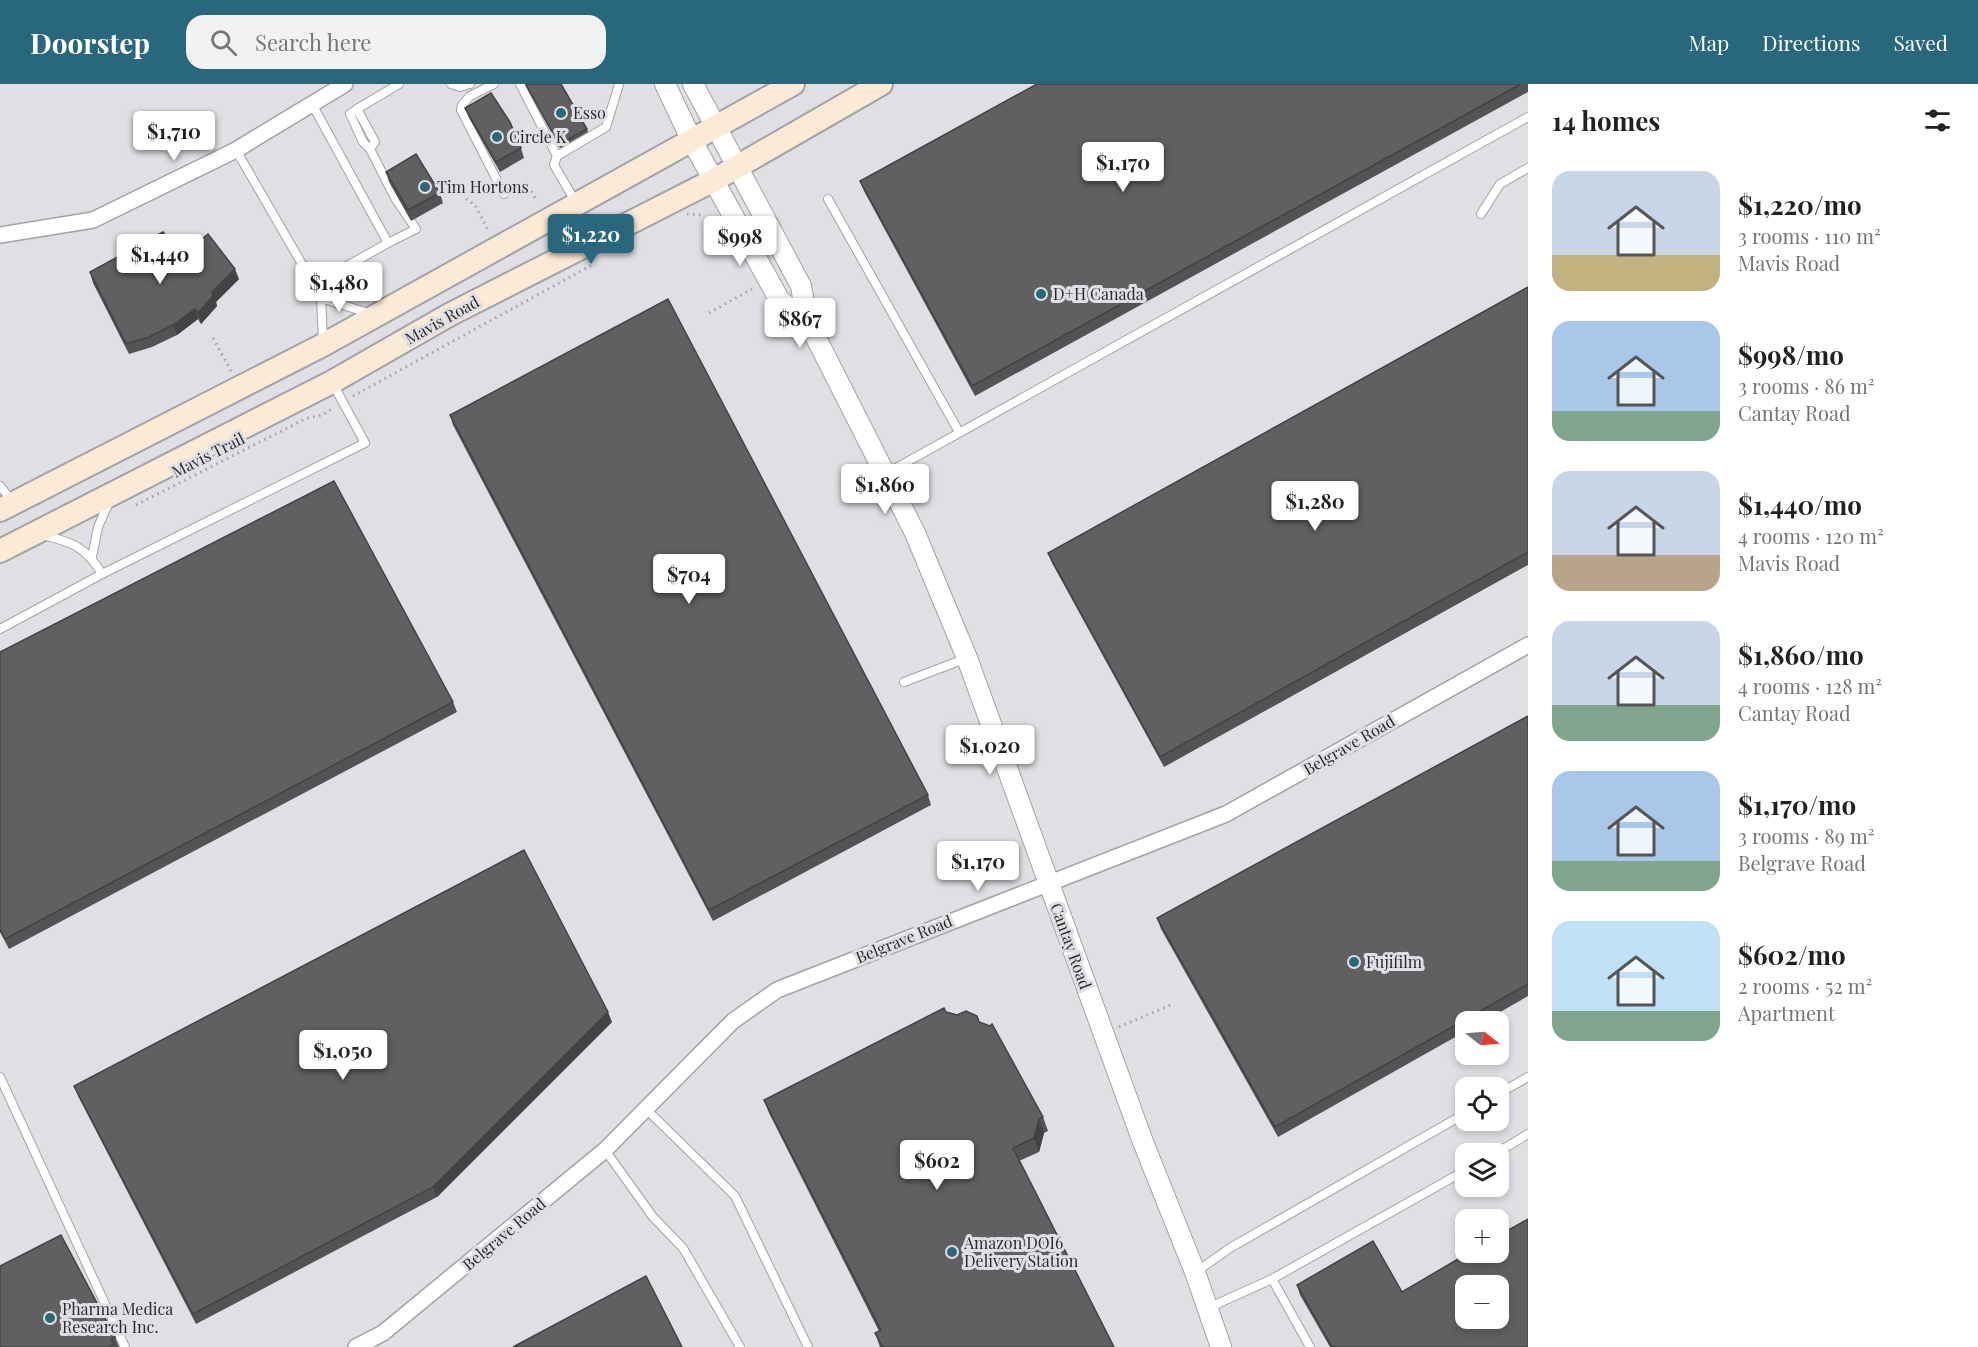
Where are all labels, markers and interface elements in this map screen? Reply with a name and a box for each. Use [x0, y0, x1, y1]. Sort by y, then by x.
search box [186, 15, 606, 69]
text: Doorstep [30, 24, 150, 61]
icon: search [207, 26, 240, 59]
text: Search here [255, 27, 371, 57]
text: Map [1688, 28, 1729, 56]
text: Directions [1762, 28, 1860, 56]
text: Saved [1893, 28, 1948, 56]
place label: Esso [573, 102, 606, 123]
text: 14 homes [1552, 103, 1660, 138]
icon: filters [1921, 104, 1954, 137]
marker: Esso [554, 106, 568, 120]
pin: $1,710 [125, 111, 223, 162]
text: $1,710 [147, 117, 201, 144]
place label: Circle K [509, 126, 567, 147]
marker: Circle K [490, 130, 504, 144]
pin: $1,170 [1074, 142, 1172, 193]
text: $1,170 [1096, 148, 1150, 175]
place label: Tim Hortons [437, 176, 529, 197]
marker: Tim Hortons [418, 180, 432, 194]
text: $1,220/mo [1738, 187, 1862, 222]
icon: home [1600, 195, 1672, 267]
pin: $1,220 [542, 214, 640, 265]
pin: $998 [704, 216, 776, 267]
text: $1,220 [562, 220, 620, 247]
text: $998 [718, 222, 762, 249]
text: 3 rooms · 110 m² [1738, 222, 1881, 249]
pin: $1,440 [111, 234, 209, 285]
text: $1,440 [131, 240, 189, 267]
text: Mavis Road [1738, 249, 1840, 276]
pin: $1,480 [290, 262, 388, 313]
text: $1,480 [309, 268, 369, 295]
place label: D+H Canada [1053, 283, 1144, 304]
marker: D+H Canada [1034, 287, 1048, 301]
street label: Mavis Road [401, 291, 483, 349]
pin: $867 [764, 298, 836, 349]
text: $867 [778, 304, 822, 331]
text: $998/mo [1738, 337, 1844, 372]
icon: home [1600, 345, 1672, 417]
text: 3 rooms · 86 m² [1738, 372, 1875, 399]
text: Cantay Road [1738, 399, 1851, 426]
street label: Mavis Trail [168, 427, 248, 482]
pin: $1,860 [836, 464, 934, 515]
text: $1,860 [855, 470, 915, 497]
pin: $1,280 [1266, 481, 1364, 532]
text: $1,280 [1285, 487, 1345, 514]
text: $1,440/mo [1738, 487, 1862, 522]
icon: home [1600, 495, 1672, 567]
text: 4 rooms · 120 m² [1738, 522, 1884, 549]
text: Mavis Road [1738, 549, 1840, 576]
pin: $704 [653, 554, 725, 605]
text: $704 [667, 560, 711, 587]
text: $1,860/mo [1738, 637, 1864, 672]
icon: home [1600, 645, 1672, 717]
text: 4 rooms · 128 m² [1738, 672, 1882, 699]
text: Cantay Road [1738, 699, 1851, 726]
street label: Belgrave Road [1299, 710, 1398, 779]
pin: $1,020 [941, 725, 1039, 776]
text: $1,020 [960, 731, 1020, 758]
text: $1,170/mo [1738, 787, 1856, 822]
icon: home [1600, 795, 1672, 867]
text: 3 rooms · 89 m² [1738, 822, 1874, 849]
pin: $1,170 [929, 841, 1027, 892]
text: $1,170 [951, 847, 1005, 874]
text: Belgrave Road [1738, 849, 1866, 876]
street label: Cantay Road [1046, 900, 1097, 992]
street label: Belgrave Road [852, 910, 955, 967]
text: $602/mo [1738, 937, 1846, 972]
icon: home [1600, 945, 1672, 1017]
place label: Fujifilm [1366, 951, 1422, 972]
marker: Fujifilm [1347, 955, 1361, 969]
text: 2 rooms · 52 m² [1738, 972, 1872, 999]
text: Apartment [1738, 999, 1835, 1026]
north arrow [1455, 1011, 1509, 1065]
map controls [1455, 1011, 1509, 1329]
pin: $1,050 [294, 1030, 392, 1081]
text: $1,050 [313, 1036, 373, 1063]
button: locate [1455, 1077, 1509, 1131]
pin: $602 [901, 1140, 973, 1191]
button: layers [1455, 1143, 1509, 1197]
text: $602 [914, 1146, 960, 1173]
street label: Belgrave Road [458, 1193, 550, 1275]
button: + [1455, 1209, 1509, 1263]
place label: Amazon DOI6 Delivery Station [963, 1232, 1079, 1271]
marker: Amazon DOI6 Delivery Station [945, 1245, 959, 1259]
button: − [1455, 1275, 1509, 1329]
place label: Pharma Medica Research Inc. [62, 1298, 173, 1337]
marker: Pharma Medica Research Inc. [43, 1311, 57, 1325]

